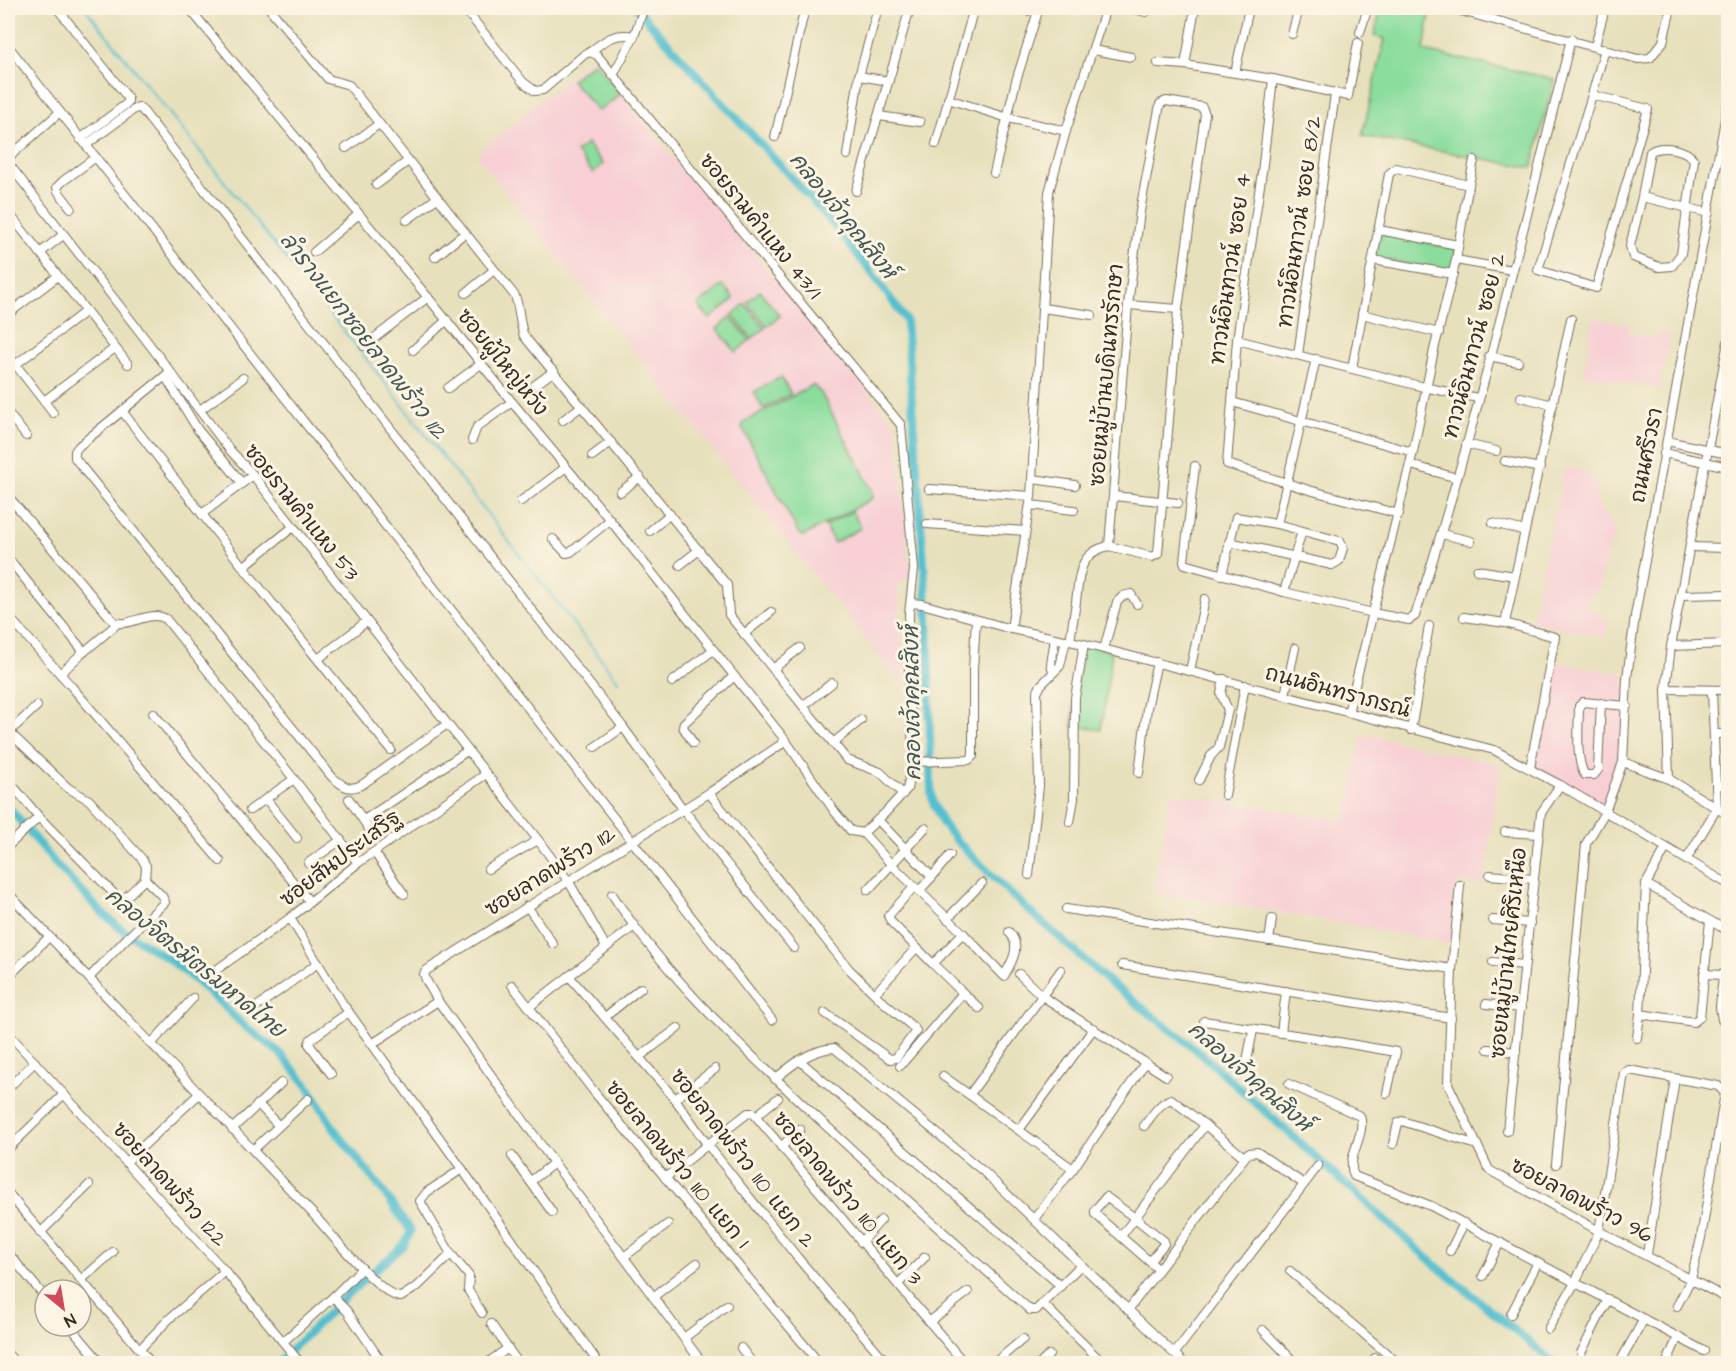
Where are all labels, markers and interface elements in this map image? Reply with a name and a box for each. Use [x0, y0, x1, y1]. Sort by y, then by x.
street label: ทาวน์อินทาวน์ ซอย 8/2 [1270, 114, 1329, 330]
water label: คลองเจ้าคุณสิงห์ [782, 146, 907, 290]
street label: ซอยรามคำแหง 43/1 [693, 147, 829, 306]
street label: ทาวน์อินทาวน์ ซอย 4 [1203, 172, 1258, 367]
water label: ลำรางแยกซอยลาดพร้าว 112 [272, 226, 454, 447]
street label: ทาวน์อินทาวน์ ซอย 2 [1436, 250, 1513, 442]
street label: ซอยหมู่บ้านบดินทรรักษา [1082, 262, 1132, 488]
street label: ซอยผู้ใหญ่หวัง [450, 303, 555, 423]
street label: ถนนศรีวรา [1623, 405, 1670, 505]
street label: ซอยรามคำแหง 53 [237, 438, 366, 587]
water label: คลองเจ้าคุณสิงห์ [896, 620, 929, 781]
street label: ถนนอินทราภรณ์ [1262, 658, 1414, 725]
street label: ซอยสันประเสริฐ [274, 803, 407, 914]
street label: ซอยลาดพร้าว 112 [479, 820, 621, 923]
street label: ซอยหมู่บ้านไทยศิริเหนือ [1483, 846, 1535, 1060]
water label: คลองจิตรมิตรมหาดไทย [98, 881, 293, 1047]
water label: คลองเจ้าคุณสิงห์ [1181, 1014, 1322, 1143]
street label: ซอยลาดพร้าว 110 แยก 2 [663, 1063, 822, 1254]
street label: ซอยลาดพร้าว 110 แยก 1 [599, 1074, 757, 1255]
street label: ซอยลาดพร้าว 110 แยก 3 [766, 1105, 929, 1292]
street label: ซอยลาดพร้าว 122 [106, 1116, 233, 1253]
street label: ซอยลาดพร้าว 96 [1506, 1151, 1658, 1250]
north arrow [33, 1278, 93, 1338]
text: N [60, 1308, 80, 1332]

